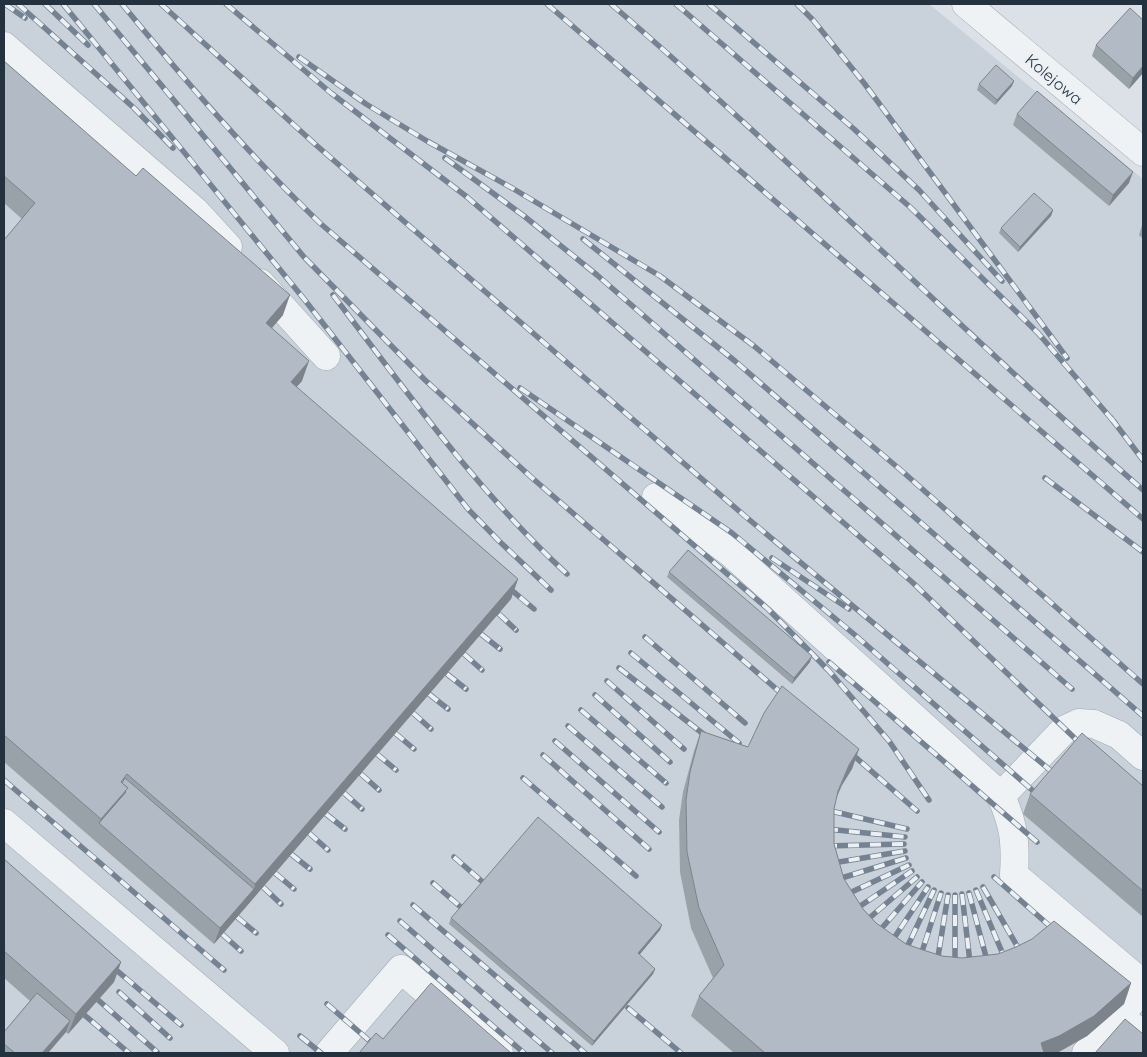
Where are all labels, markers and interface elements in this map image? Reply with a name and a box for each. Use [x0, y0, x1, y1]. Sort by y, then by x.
street label: Kolejowa [1021, 49, 1087, 109]

